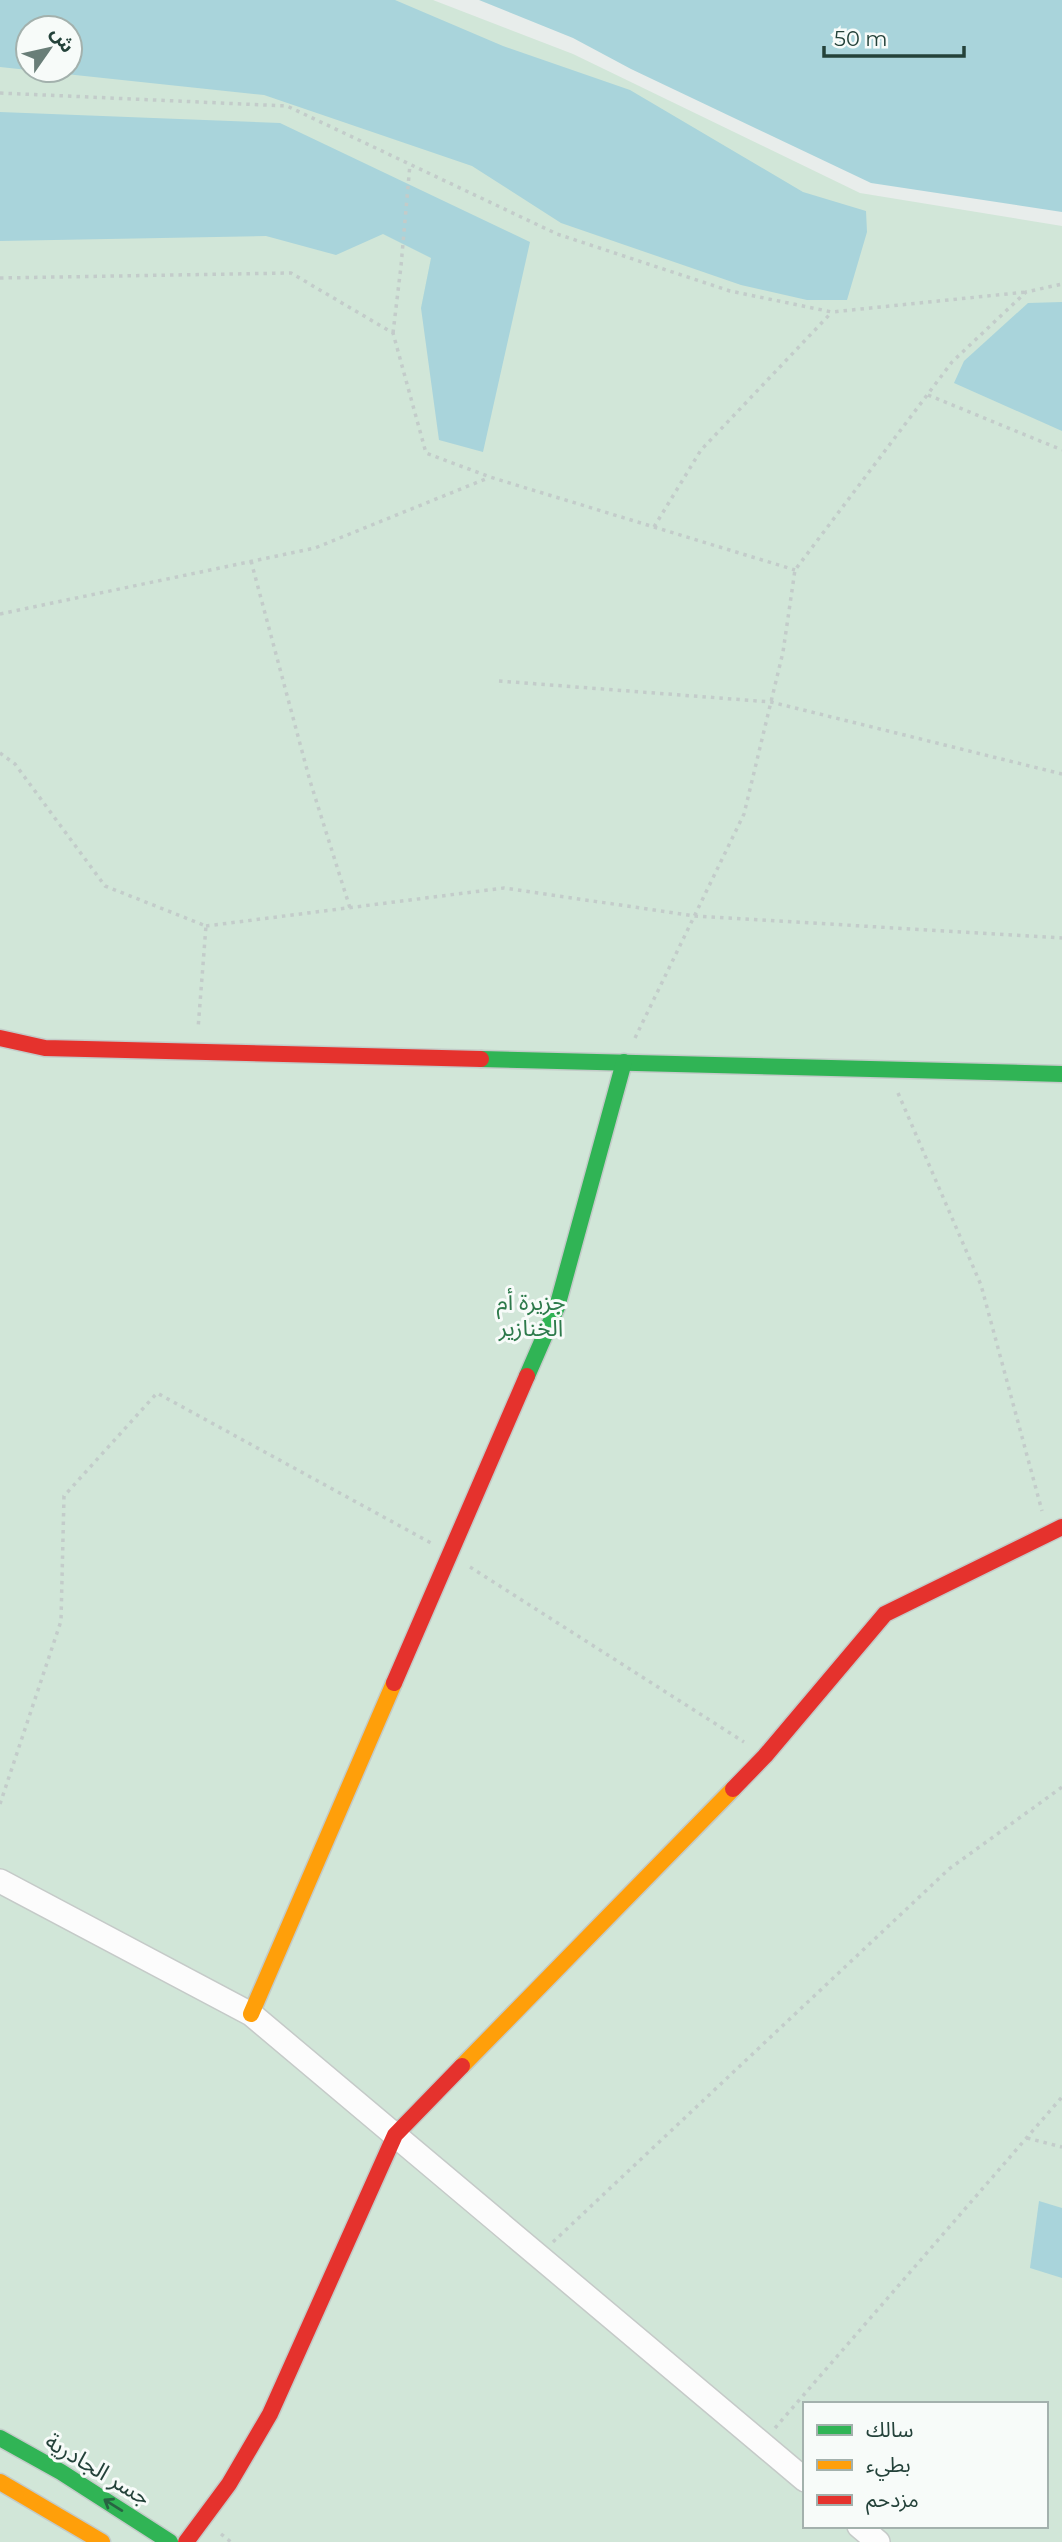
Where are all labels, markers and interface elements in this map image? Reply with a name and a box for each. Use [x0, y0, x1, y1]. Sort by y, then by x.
north arrow [14, 14, 84, 84]
scale bar [824, 14, 964, 58]
text: ش [46, 23, 79, 57]
text: 50 m [834, 26, 888, 51]
park label: جزيرة أم الخنازير [497, 1288, 565, 1342]
legend [803, 2402, 1048, 2528]
text: سالك [866, 2417, 913, 2442]
street label: جسر الجادرية [40, 2427, 156, 2511]
text: بطيء [866, 2452, 911, 2481]
text: مزدحم [866, 2487, 919, 2515]
one-way arrow [104, 2497, 123, 2512]

